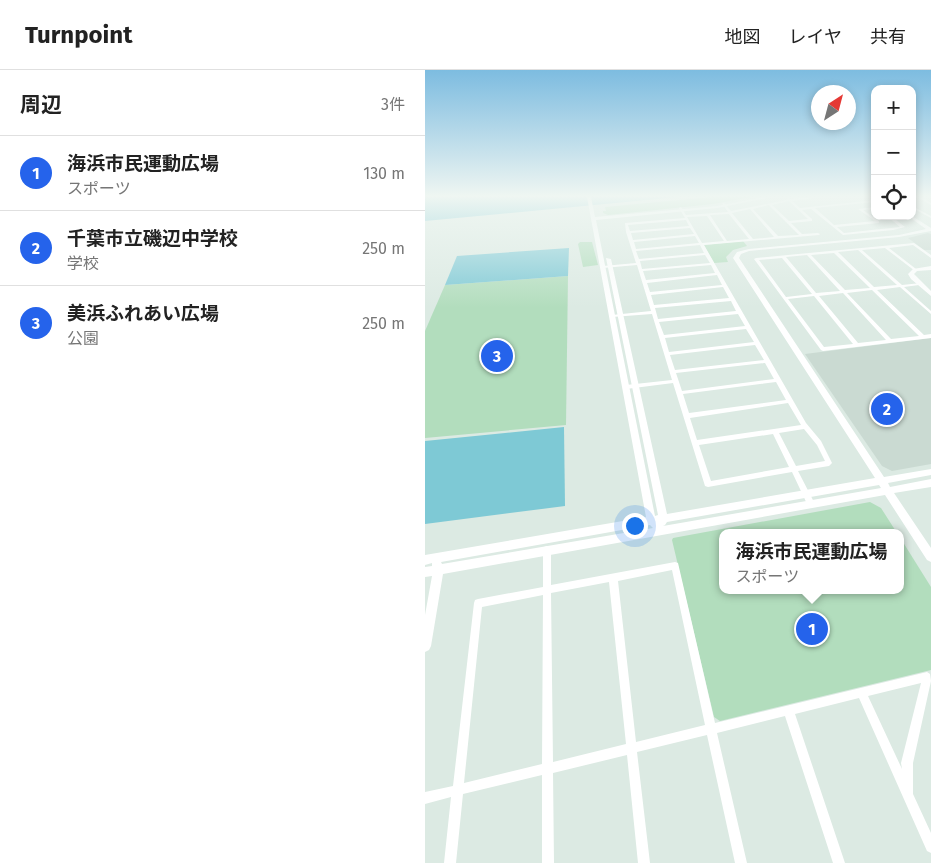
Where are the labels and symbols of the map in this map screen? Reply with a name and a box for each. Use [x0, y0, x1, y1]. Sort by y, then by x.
north arrow [811, 85, 856, 130]
pin: 3 [481, 337, 513, 375]
pin: 2 [871, 390, 903, 428]
your location [622, 513, 648, 539]
pin: 1 [796, 610, 828, 648]

